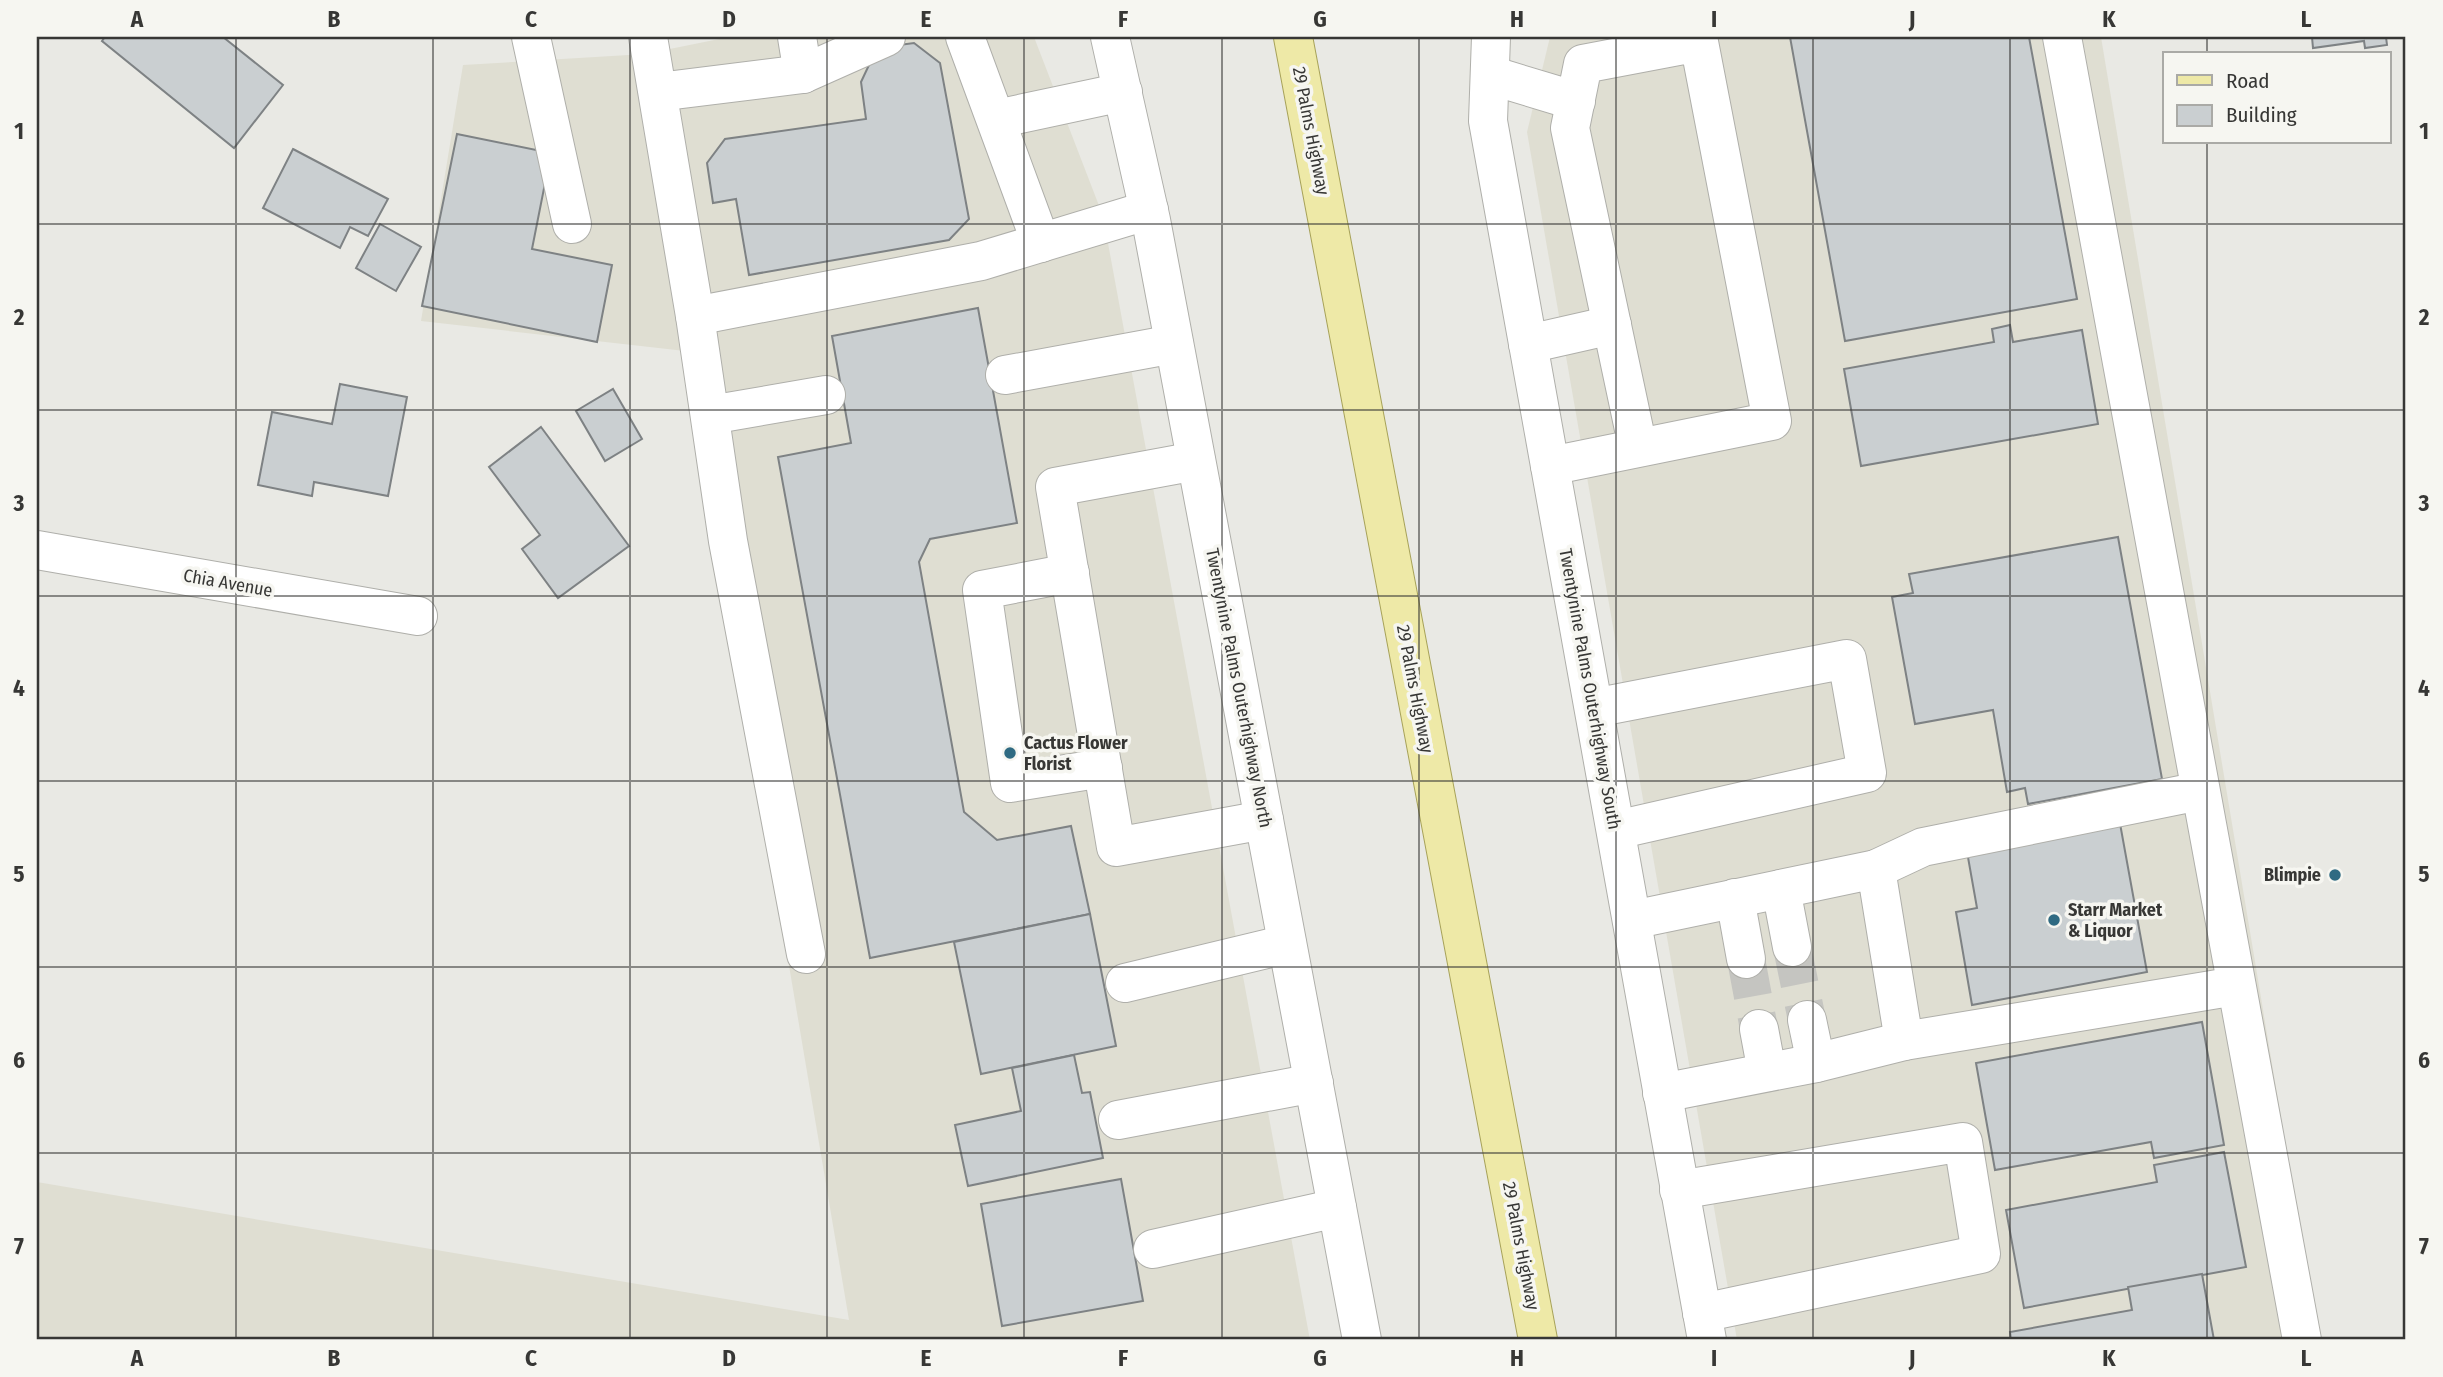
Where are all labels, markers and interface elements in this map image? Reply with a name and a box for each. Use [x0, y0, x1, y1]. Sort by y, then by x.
text: A [130, 5, 144, 33]
text: B [328, 5, 341, 33]
text: C [525, 5, 537, 33]
text: D [722, 5, 736, 33]
text: E [921, 5, 932, 33]
text: F [1118, 5, 1128, 33]
text: G [1313, 5, 1327, 33]
text: H [1510, 5, 1524, 33]
text: I [1711, 5, 1717, 33]
text: J [1908, 5, 1915, 33]
text: K [2102, 5, 2116, 33]
text: L [2301, 5, 2312, 33]
legend [2163, 52, 2390, 144]
street label: 29 Palms Highway [1288, 65, 1334, 197]
text: Road [2226, 68, 2270, 94]
text: Building [2226, 102, 2297, 128]
text: 1 [14, 117, 24, 145]
text: 1 [2419, 117, 2429, 145]
text: 2 [13, 303, 25, 331]
text: 2 [2418, 303, 2430, 331]
text: 3 [13, 489, 25, 517]
text: 3 [2418, 489, 2430, 517]
street label: Twentynine Palms Outerhighway North [1201, 547, 1277, 829]
street label: Twentynine Palms Outerhighway South [1554, 547, 1626, 831]
street label: Chia Avenue [182, 564, 274, 602]
street label: 29 Palms Highway [1392, 623, 1438, 755]
text: 4 [13, 674, 25, 702]
text: 4 [2418, 674, 2430, 702]
place label: Cactus Flower Florist [1024, 732, 1128, 775]
marker: Cactus Flower Florist [1002, 745, 1018, 761]
text: 5 [13, 860, 25, 888]
text: 5 [2418, 860, 2430, 888]
place label: Blimpie [2264, 864, 2321, 886]
marker: Blimpie [2327, 867, 2343, 883]
place label: Starr Market & Liquor [2068, 899, 2163, 942]
marker: Starr Market & Liquor [2046, 912, 2062, 928]
text: 6 [13, 1046, 25, 1074]
text: 6 [2418, 1046, 2430, 1074]
street label: 29 Palms Highway [1498, 1180, 1544, 1312]
text: 7 [14, 1232, 24, 1260]
text: 7 [2419, 1232, 2429, 1260]
text: A [130, 1344, 144, 1372]
text: B [328, 1344, 341, 1372]
text: C [525, 1344, 537, 1372]
text: D [722, 1344, 736, 1372]
text: E [921, 1344, 932, 1372]
text: F [1118, 1344, 1128, 1372]
text: G [1313, 1344, 1327, 1372]
text: H [1510, 1344, 1524, 1372]
text: I [1711, 1344, 1717, 1372]
text: J [1908, 1344, 1915, 1372]
text: K [2102, 1344, 2116, 1372]
text: L [2301, 1344, 2312, 1372]

